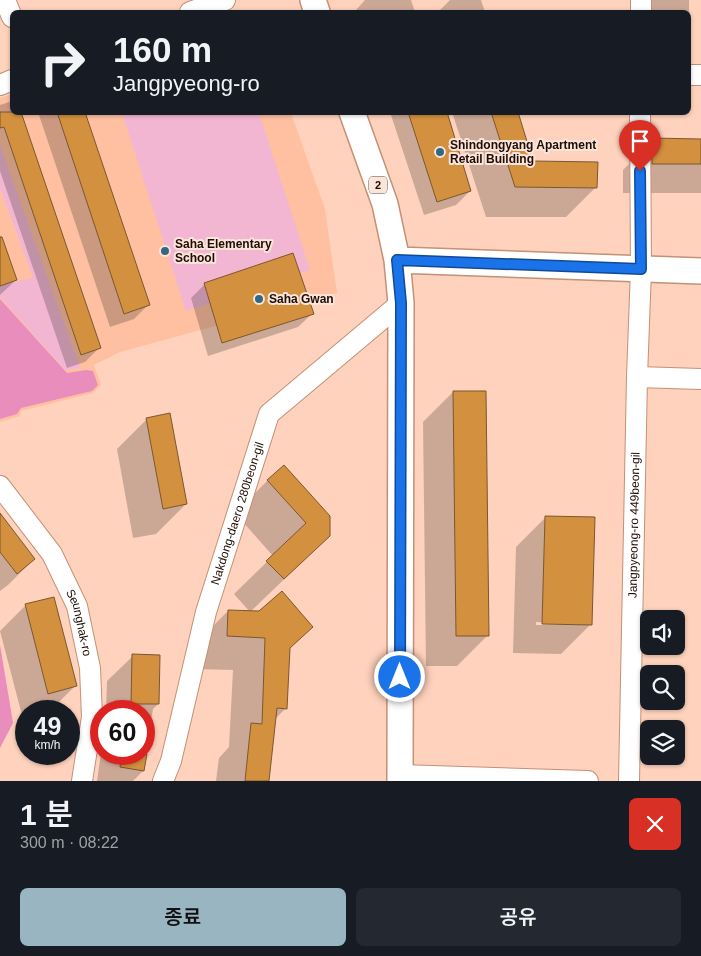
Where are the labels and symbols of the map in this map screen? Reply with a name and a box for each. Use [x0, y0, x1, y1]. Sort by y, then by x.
pin [619, 120, 661, 171]
place label: Shindongyang Apartment Retail Building [450, 138, 596, 166]
marker: Shindongyang Apartment Retail Building [434, 146, 446, 158]
road number: 2 [369, 176, 387, 194]
place label: Saha Elementary School [175, 237, 272, 265]
marker: Saha Elementary School [159, 245, 171, 257]
place label: Saha Gwan [269, 292, 334, 306]
marker: Saha Gwan [253, 293, 265, 305]
street label: Nakdong-daero 280beon-gil [208, 440, 267, 587]
street label: Jangpyeong-ro 449beon-gil [626, 452, 643, 598]
street label: Seunghak-ro [63, 587, 94, 658]
position arrow [373, 650, 425, 702]
speed limit sign: 60 [90, 700, 155, 765]

